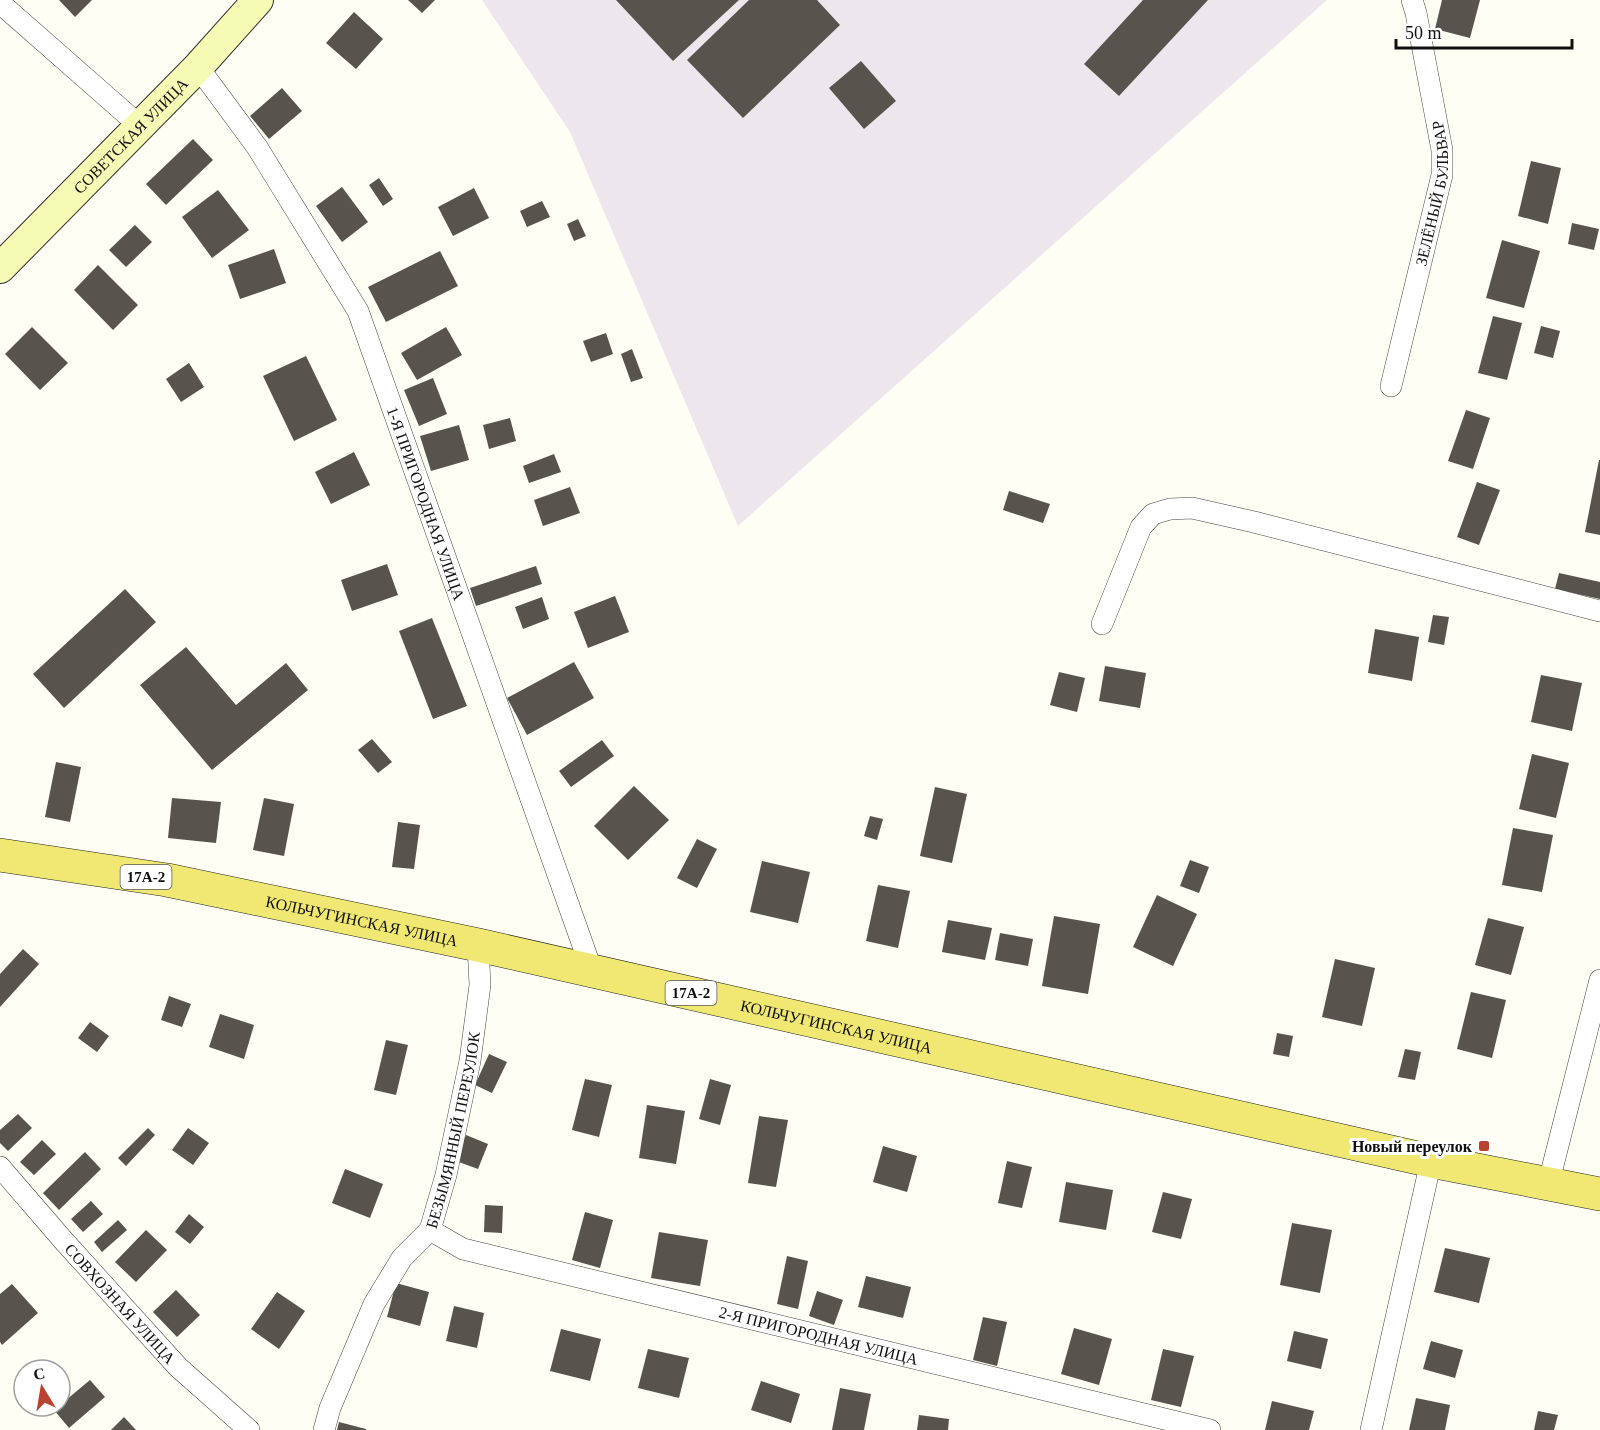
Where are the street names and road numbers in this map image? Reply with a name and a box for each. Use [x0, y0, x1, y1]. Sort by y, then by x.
street label: СОВЕТСКАЯ УЛИЦА [70, 74, 191, 197]
street label: ЗЕЛЁНЫЙ БУЛЬВАР [1412, 119, 1452, 267]
street label: 1-Я ПРИГОРОДНАЯ УЛИЦА [384, 404, 468, 603]
road number: 17А-2 [120, 865, 172, 889]
street label: КОЛЬЧУГИНСКАЯ УЛИЦА [264, 892, 460, 949]
road number: 17А-2 [666, 981, 716, 1005]
street label: КОЛЬЧУГИНСКАЯ УЛИЦА [739, 996, 934, 1056]
street label: БЕЗЫМЯННЫЙ ПЕРЕУЛОК [422, 1030, 482, 1230]
street label: СОВХОЗНАЯ УЛИЦА [62, 1240, 179, 1367]
street label: 2-Я ПРИГОРОДНАЯ УЛИЦА [717, 1303, 920, 1368]

